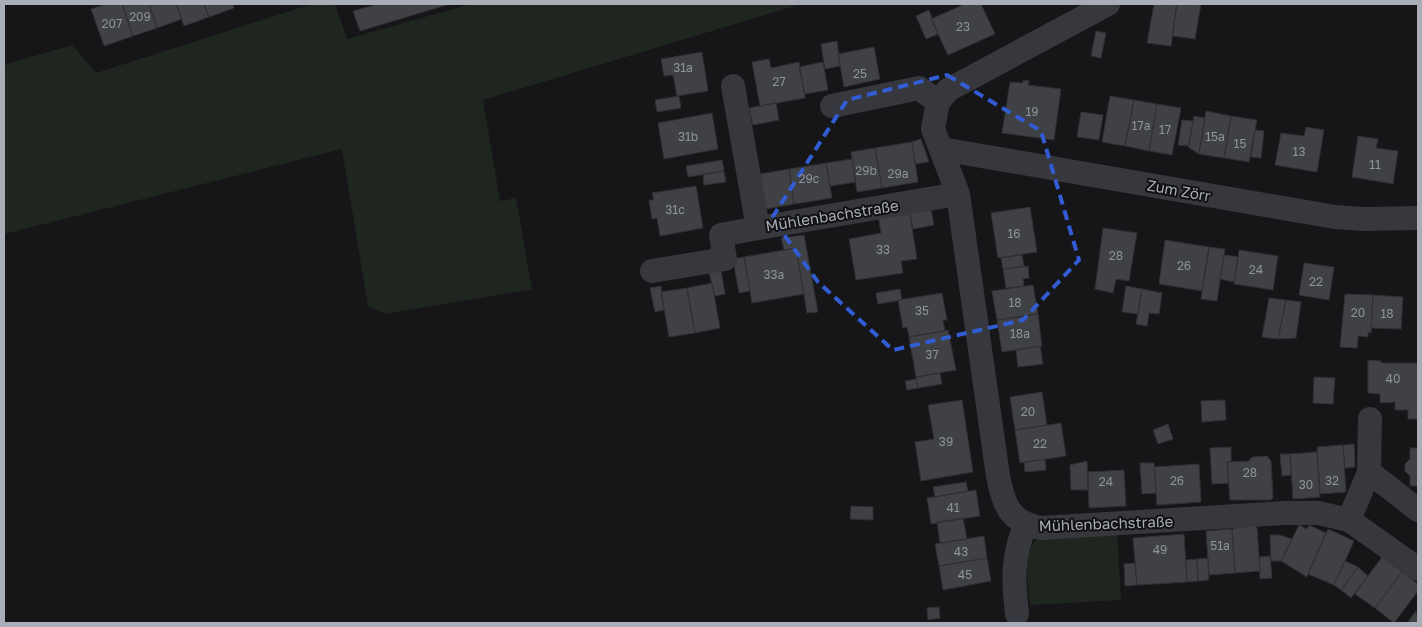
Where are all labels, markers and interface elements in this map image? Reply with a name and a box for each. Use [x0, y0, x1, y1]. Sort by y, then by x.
house number: 209 [129, 9, 151, 24]
house number: 207 [102, 16, 122, 31]
house number: 23 [956, 19, 970, 34]
house number: 31a [673, 60, 693, 75]
house number: 25 [853, 66, 867, 81]
house number: 27 [772, 74, 786, 89]
house number: 19 [1025, 104, 1039, 119]
house number: 17a [1132, 118, 1150, 133]
house number: 17 [1159, 122, 1171, 137]
house number: 31b [678, 129, 698, 144]
house number: 15a [1205, 129, 1225, 144]
house number: 15 [1234, 136, 1246, 151]
house number: 13 [1293, 144, 1305, 159]
house number: 11 [1369, 157, 1381, 172]
house number: 29b [855, 163, 877, 178]
house number: 29a [887, 166, 909, 181]
house number: 29c [799, 171, 820, 186]
street label: Zum Zörr [1146, 176, 1212, 204]
street label: Mühlenbachstraße [764, 196, 900, 234]
house number: 31c [665, 202, 685, 217]
house number: 16 [1007, 226, 1021, 241]
house number: 33 [876, 242, 890, 257]
house number: 28 [1109, 248, 1123, 263]
house number: 26 [1177, 258, 1191, 273]
house number: 24 [1249, 262, 1263, 277]
house number: 33a [764, 267, 784, 282]
house number: 22 [1309, 274, 1323, 289]
house number: 18 [1008, 295, 1022, 310]
house number: 35 [915, 303, 929, 318]
house number: 20 [1351, 305, 1365, 320]
house number: 18 [1380, 306, 1394, 321]
house number: 18a [1010, 326, 1030, 341]
house number: 37 [925, 347, 939, 362]
house number: 40 [1386, 371, 1400, 386]
house number: 20 [1021, 404, 1035, 419]
house number: 39 [939, 434, 953, 449]
house number: 22 [1033, 436, 1047, 451]
house number: 28 [1243, 465, 1257, 480]
house number: 26 [1170, 473, 1184, 488]
house number: 32 [1325, 473, 1339, 488]
house number: 24 [1099, 474, 1113, 489]
house number: 30 [1299, 477, 1313, 492]
house number: 41 [946, 500, 960, 515]
street label: Mühlenbachstraße [1039, 512, 1174, 534]
house number: 51a [1210, 538, 1230, 553]
house number: 49 [1153, 542, 1167, 557]
house number: 43 [954, 544, 968, 559]
house number: 45 [958, 567, 972, 582]

